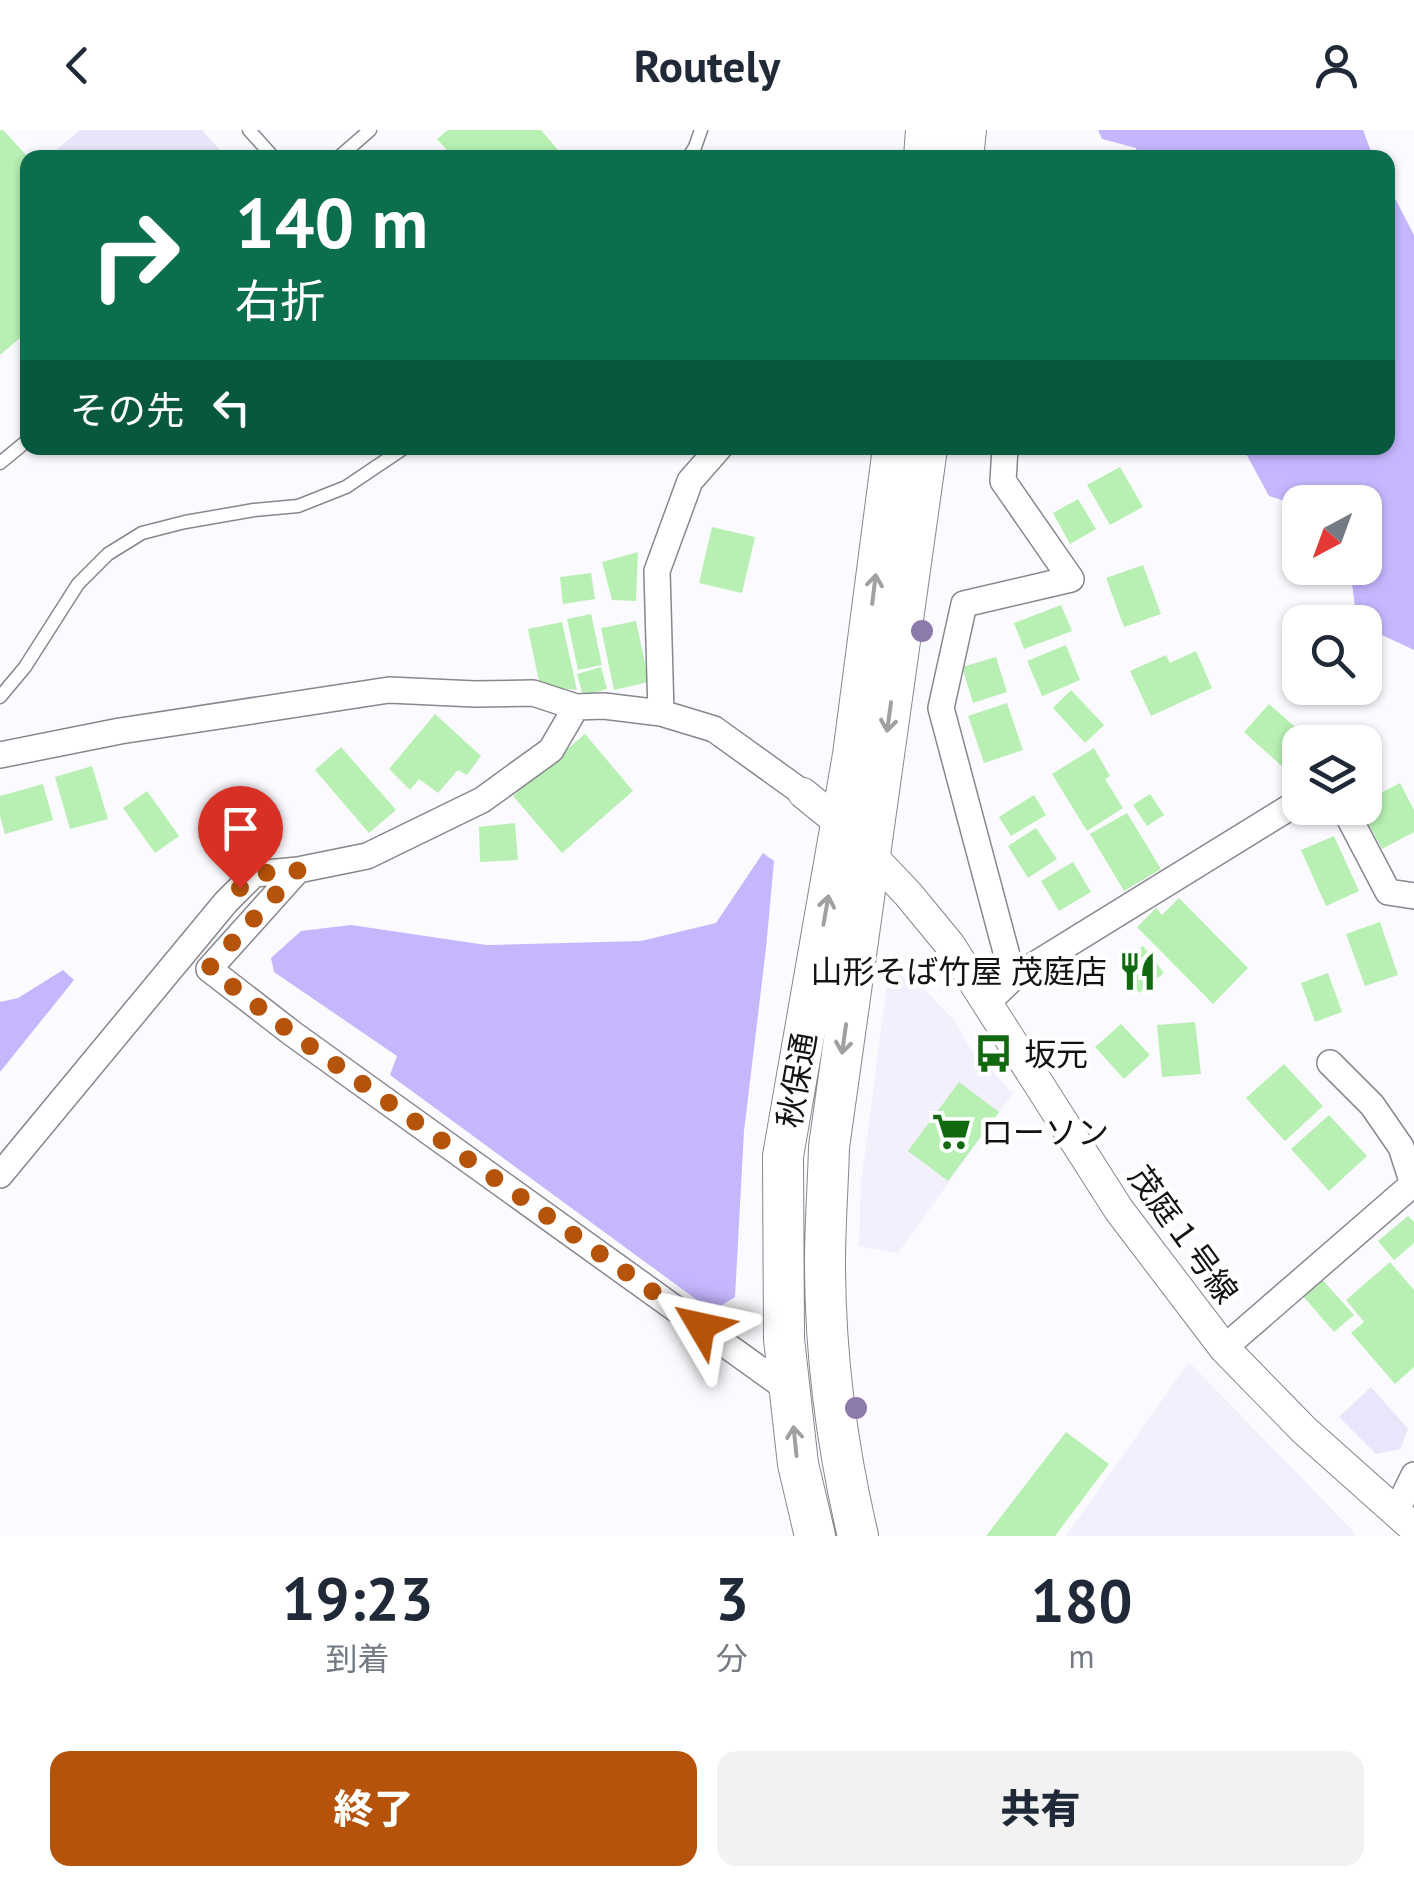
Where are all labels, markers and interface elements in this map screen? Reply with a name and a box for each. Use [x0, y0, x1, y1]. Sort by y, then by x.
text: Routely [634, 36, 780, 94]
icon: back [50, 38, 105, 93]
icon: person [1309, 38, 1364, 93]
text: 140 m [235, 177, 428, 267]
icon: right [70, 190, 200, 320]
text: 右折 [235, 271, 325, 329]
icon: left [204, 380, 259, 435]
text: その先 [70, 385, 184, 434]
north arrow [1282, 485, 1382, 585]
map controls [1282, 485, 1382, 825]
one-way arrow [866, 573, 884, 605]
button: search [1282, 605, 1382, 705]
one-way arrow [880, 701, 898, 733]
button: layers [1282, 725, 1382, 825]
pin [198, 786, 283, 889]
icon: arrive [213, 801, 268, 856]
one-way arrow [818, 894, 836, 927]
place label: 山形そば竹屋 茂庭店 [810, 950, 1107, 992]
restaurant icon: 山形そば竹屋 茂庭店 [1116, 950, 1158, 992]
one-way arrow [835, 1023, 853, 1055]
street label: 秋保通 [767, 1029, 825, 1131]
bus stop icon: 坂元 [973, 1033, 1015, 1075]
place label: 坂元 [1024, 1033, 1088, 1075]
supermarket icon: ローソン [930, 1111, 972, 1153]
place label: ローソン [981, 1111, 1109, 1153]
street label: 茂庭１号線 [1120, 1157, 1248, 1311]
position arrow [649, 1274, 753, 1378]
one-way arrow [785, 1425, 804, 1457]
text: 19:23 [281, 1559, 434, 1637]
text: 3 [715, 1559, 749, 1637]
text: 180 [1030, 1561, 1133, 1639]
text: m [1069, 1635, 1095, 1677]
text: 到着 [326, 1637, 390, 1679]
text: 分 [716, 1637, 748, 1679]
button: 終了 [50, 1751, 697, 1866]
button: 共有 [717, 1751, 1364, 1866]

